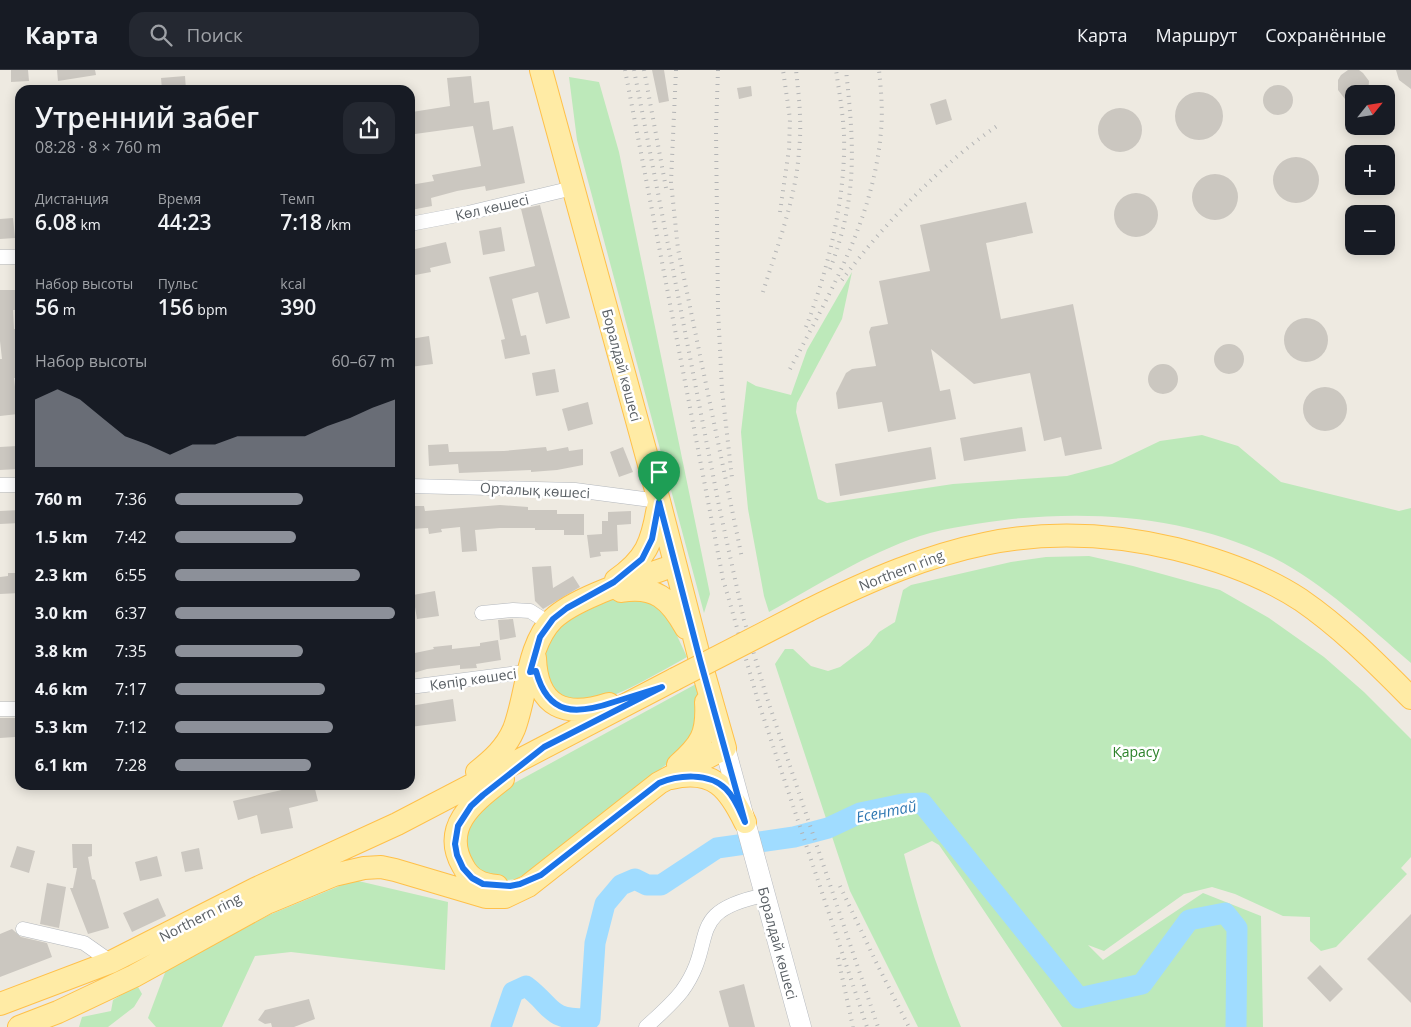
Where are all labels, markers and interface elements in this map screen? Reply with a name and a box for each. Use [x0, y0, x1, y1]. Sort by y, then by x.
search box [129, 12, 479, 57]
text: Карта [25, 18, 99, 51]
icon: search [147, 21, 175, 49]
text: Поиск [187, 22, 243, 48]
text: Карта [1077, 23, 1127, 47]
text: Маршрут [1155, 23, 1237, 47]
text: Сохранённые [1265, 23, 1386, 47]
north arrow [1345, 85, 1395, 135]
map controls [1345, 85, 1395, 255]
text: Утренний забег [35, 98, 259, 136]
button: share [343, 102, 395, 154]
text: 08:28 · 8 × 760 m [35, 136, 161, 158]
button: + [1345, 145, 1395, 195]
text: Дистанция [35, 189, 109, 208]
text: Время [158, 189, 201, 208]
text: Темп [280, 189, 315, 208]
street label: Көл көшесі [453, 189, 531, 225]
button: − [1345, 205, 1395, 255]
text: 6.08 [35, 208, 77, 236]
text: 44:23 [158, 208, 211, 236]
text: 7:18 [280, 208, 322, 236]
text: km [77, 215, 101, 234]
text: /km [322, 215, 351, 234]
text: Набор высоты [35, 274, 133, 293]
text: Пульс [158, 274, 198, 293]
text: kcal [280, 274, 306, 293]
text: 56 [35, 293, 59, 321]
text: 156 [158, 293, 194, 321]
text: 390 [280, 293, 316, 321]
text: m [59, 300, 76, 319]
text: bpm [194, 300, 227, 319]
street label: Боралдай көшесі [598, 307, 646, 423]
text: Набор высоты [35, 350, 147, 372]
text: 60–67 m [331, 350, 395, 372]
pin [638, 451, 680, 502]
icon: arrive [645, 458, 673, 486]
street label: Орталық көшесі [480, 478, 590, 502]
text: 760 m [35, 488, 82, 510]
text: 7:36 [115, 488, 147, 510]
text: 1.5 km [35, 526, 88, 548]
text: 7:42 [115, 526, 147, 548]
street label: Northern ring [856, 545, 947, 595]
text: 2.3 km [35, 564, 88, 586]
text: 6:55 [115, 564, 147, 586]
text: 3.0 km [35, 602, 88, 624]
text: 6:37 [115, 602, 147, 624]
text: 3.8 km [35, 640, 88, 662]
text: 7:35 [115, 640, 147, 662]
street label: Көпір көшесі [428, 663, 518, 695]
text: 4.6 km [35, 678, 88, 700]
text: 7:17 [115, 678, 147, 700]
text: 5.3 km [35, 716, 88, 738]
text: 7:12 [115, 716, 147, 738]
park label: Қарасу [1112, 742, 1161, 761]
text: 6.1 km [35, 754, 88, 776]
text: 7:28 [115, 754, 147, 776]
water label: Есентай [854, 795, 918, 827]
street label: Боралдай көшесі [754, 885, 802, 1001]
street label: Northern ring [156, 888, 245, 946]

